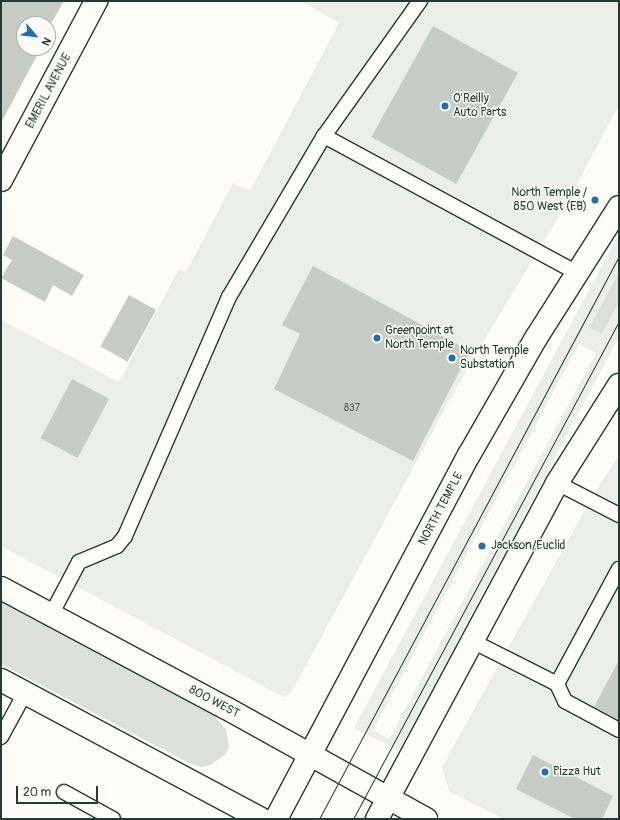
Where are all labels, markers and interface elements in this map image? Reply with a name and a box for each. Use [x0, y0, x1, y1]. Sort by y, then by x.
north arrow [16, 16, 56, 56]
text: N [39, 35, 54, 48]
street label: EMERIL AVENUE [23, 51, 75, 131]
place label: O'Reilly Auto Parts [453, 92, 506, 120]
marker: O'Reilly Auto Parts [440, 101, 450, 111]
place label: North Temple / 850 West (EB) [511, 186, 587, 214]
marker: North Temple / 850 West (EB) [590, 195, 600, 205]
place label: Greenpoint at North Temple [385, 324, 454, 352]
marker: Greenpoint at North Temple [372, 333, 382, 343]
place label: North Temple Substation [460, 344, 529, 372]
marker: North Temple Substation [447, 353, 457, 363]
house number: 837 [344, 403, 360, 415]
street label: NORTH TEMPLE [416, 470, 466, 548]
place label: Jackson/Euclid [491, 539, 565, 553]
marker: Jackson/Euclid [476, 540, 488, 552]
street label: 800 WEST [186, 683, 242, 721]
place label: Pizza Hut [553, 765, 601, 779]
marker: Pizza Hut [540, 767, 550, 777]
scale bar [18, 778, 100, 804]
text: 20 m [23, 785, 51, 800]

